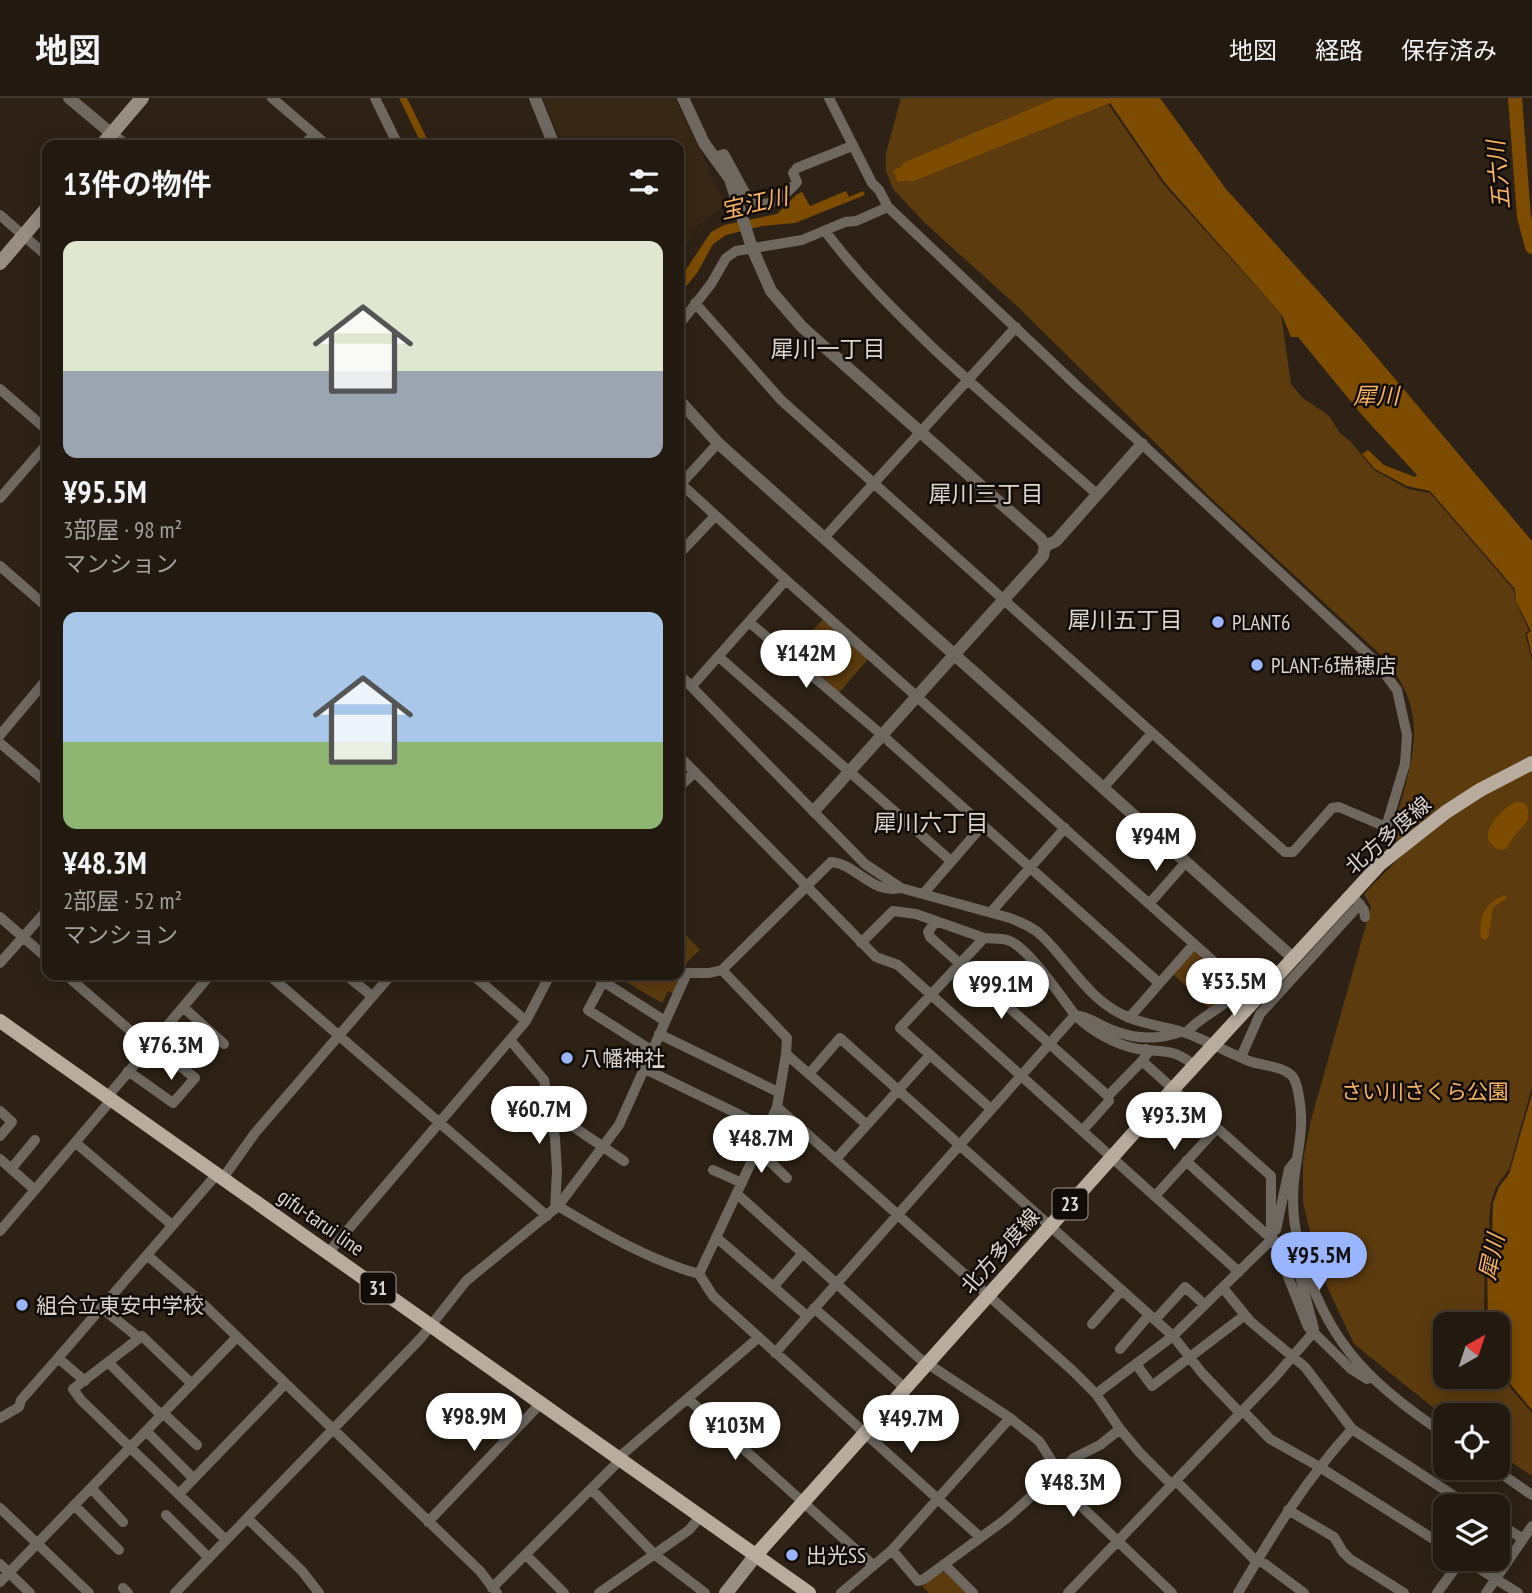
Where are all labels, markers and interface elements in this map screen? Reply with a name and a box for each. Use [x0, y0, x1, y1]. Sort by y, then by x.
text: 地図 [35, 28, 101, 71]
text: 地図 [1229, 35, 1277, 66]
text: 経路 [1315, 35, 1363, 66]
text: 保存済み [1401, 35, 1497, 66]
water label: 五六川 [1480, 136, 1515, 211]
icon: filters [625, 163, 663, 201]
text: 13件の物件 [63, 164, 212, 203]
water label: 宝江川 [717, 180, 794, 225]
icon: home [300, 286, 426, 412]
district label: 犀川一丁目 [771, 334, 886, 363]
water label: 犀川 [1353, 381, 1402, 410]
text: ¥95.5M [63, 472, 147, 511]
district label: 犀川三丁目 [929, 479, 1044, 508]
text: 3部屋 · 98 m² [63, 515, 182, 544]
text: マンション [63, 549, 178, 578]
district label: 犀川五丁目 [1068, 605, 1183, 634]
place label: PLANT6 [1232, 609, 1290, 636]
marker: PLANT6 [1210, 614, 1226, 630]
pin: ¥142M [757, 630, 855, 690]
text: ¥142M [776, 638, 836, 667]
place label: PLANT-6瑞穂店 [1271, 652, 1396, 679]
icon: home [300, 657, 426, 783]
marker: PLANT-6瑞穂店 [1249, 657, 1265, 673]
street label: 北方多度線 [1340, 790, 1436, 880]
district label: 犀川六丁目 [874, 808, 989, 837]
pin: ¥94M [1115, 814, 1197, 873]
text: ¥94M [1132, 821, 1180, 850]
text: ¥48.3M [63, 843, 147, 882]
text: 2部屋 · 52 m² [63, 886, 182, 915]
text: マンション [63, 920, 178, 949]
pin: ¥53.5M [1177, 958, 1291, 1018]
pin: ¥99.1M [944, 962, 1058, 1021]
text: ¥53.5M [1202, 966, 1266, 995]
text: ¥99.1M [969, 969, 1033, 998]
pin: ¥76.3M [114, 1023, 228, 1082]
text: ¥76.3M [139, 1030, 203, 1059]
place label: 八幡神社 [581, 1045, 665, 1072]
marker: 八幡神社 [559, 1050, 575, 1066]
park label: さい川さくら公園 [1341, 1078, 1509, 1105]
pin: ¥60.7M [482, 1086, 596, 1146]
pin: ¥93.3M [1117, 1093, 1231, 1152]
text: ¥60.7M [507, 1094, 571, 1123]
text: ¥93.3M [1142, 1100, 1206, 1129]
pin: ¥48.7M [704, 1116, 818, 1175]
text: ¥48.7M [729, 1123, 793, 1152]
street label: gifu-tarui line [272, 1182, 370, 1262]
road number: 23 [1052, 1188, 1088, 1220]
street label: 北方多度線 [955, 1203, 1045, 1299]
water label: 犀川 [1472, 1229, 1511, 1283]
pin: ¥95.5M [1262, 1232, 1376, 1292]
text: ¥95.5M [1287, 1240, 1351, 1269]
road number: 31 [360, 1272, 396, 1304]
place label: 組合立東安中学校 [36, 1292, 204, 1319]
marker: 組合立東安中学校 [14, 1297, 30, 1313]
north arrow [1433, 1312, 1510, 1390]
map controls [1433, 1312, 1510, 1571]
pin: ¥98.9M [417, 1394, 531, 1453]
pin: ¥49.7M [854, 1396, 968, 1455]
text: ¥98.9M [442, 1401, 506, 1430]
pin: ¥103M [686, 1402, 784, 1462]
text: ¥49.7M [879, 1403, 943, 1432]
button: locate [1433, 1403, 1510, 1480]
text: ¥103M [705, 1410, 765, 1439]
pin: ¥48.3M [1016, 1460, 1130, 1519]
text: ¥48.3M [1041, 1467, 1105, 1496]
button: layers [1433, 1494, 1510, 1571]
place label: 出光SS [806, 1542, 866, 1569]
marker: 出光SS [784, 1547, 800, 1563]

